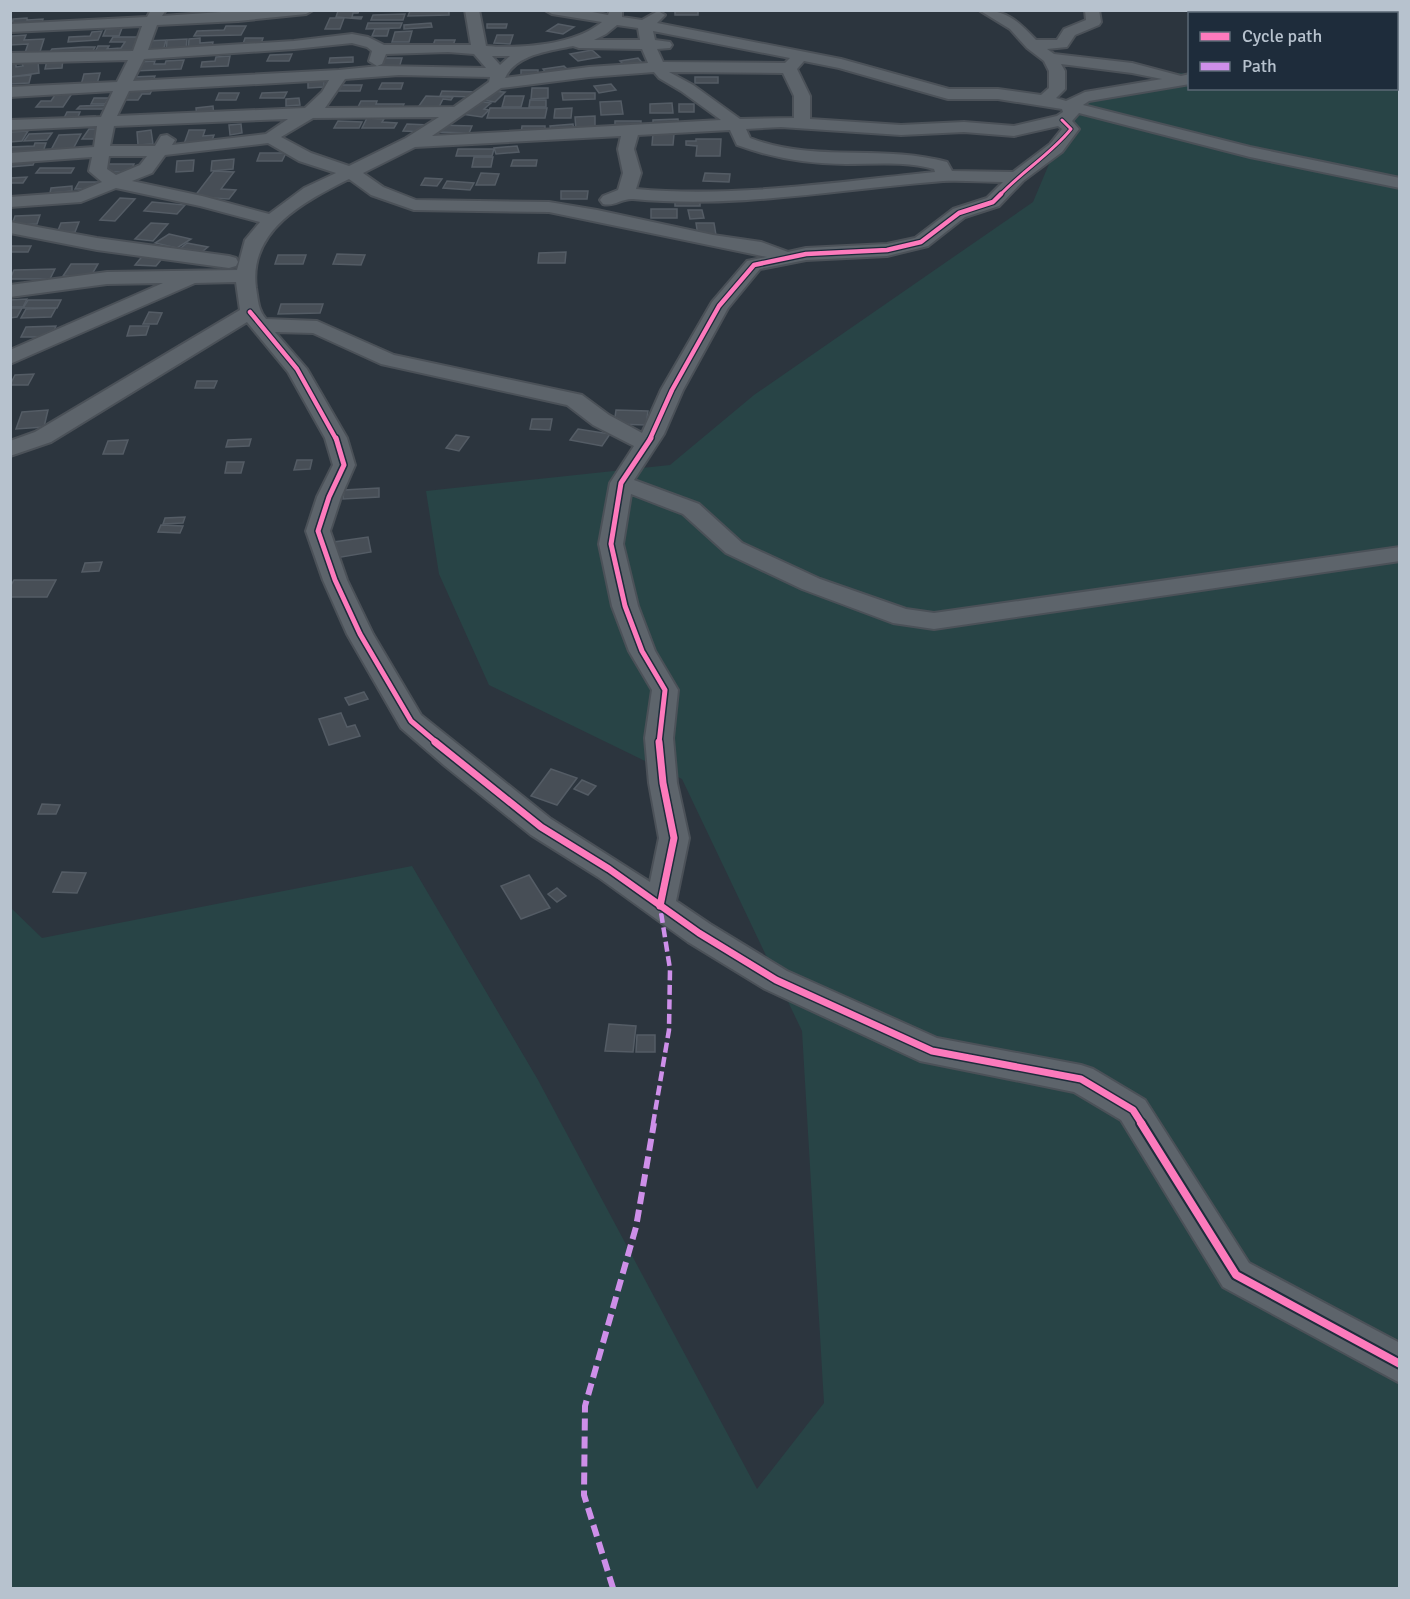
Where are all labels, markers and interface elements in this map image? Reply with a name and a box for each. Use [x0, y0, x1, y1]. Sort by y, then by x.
legend [1188, 12, 1398, 90]
text: Cycle path [1242, 25, 1322, 47]
text: Path [1242, 55, 1277, 77]

